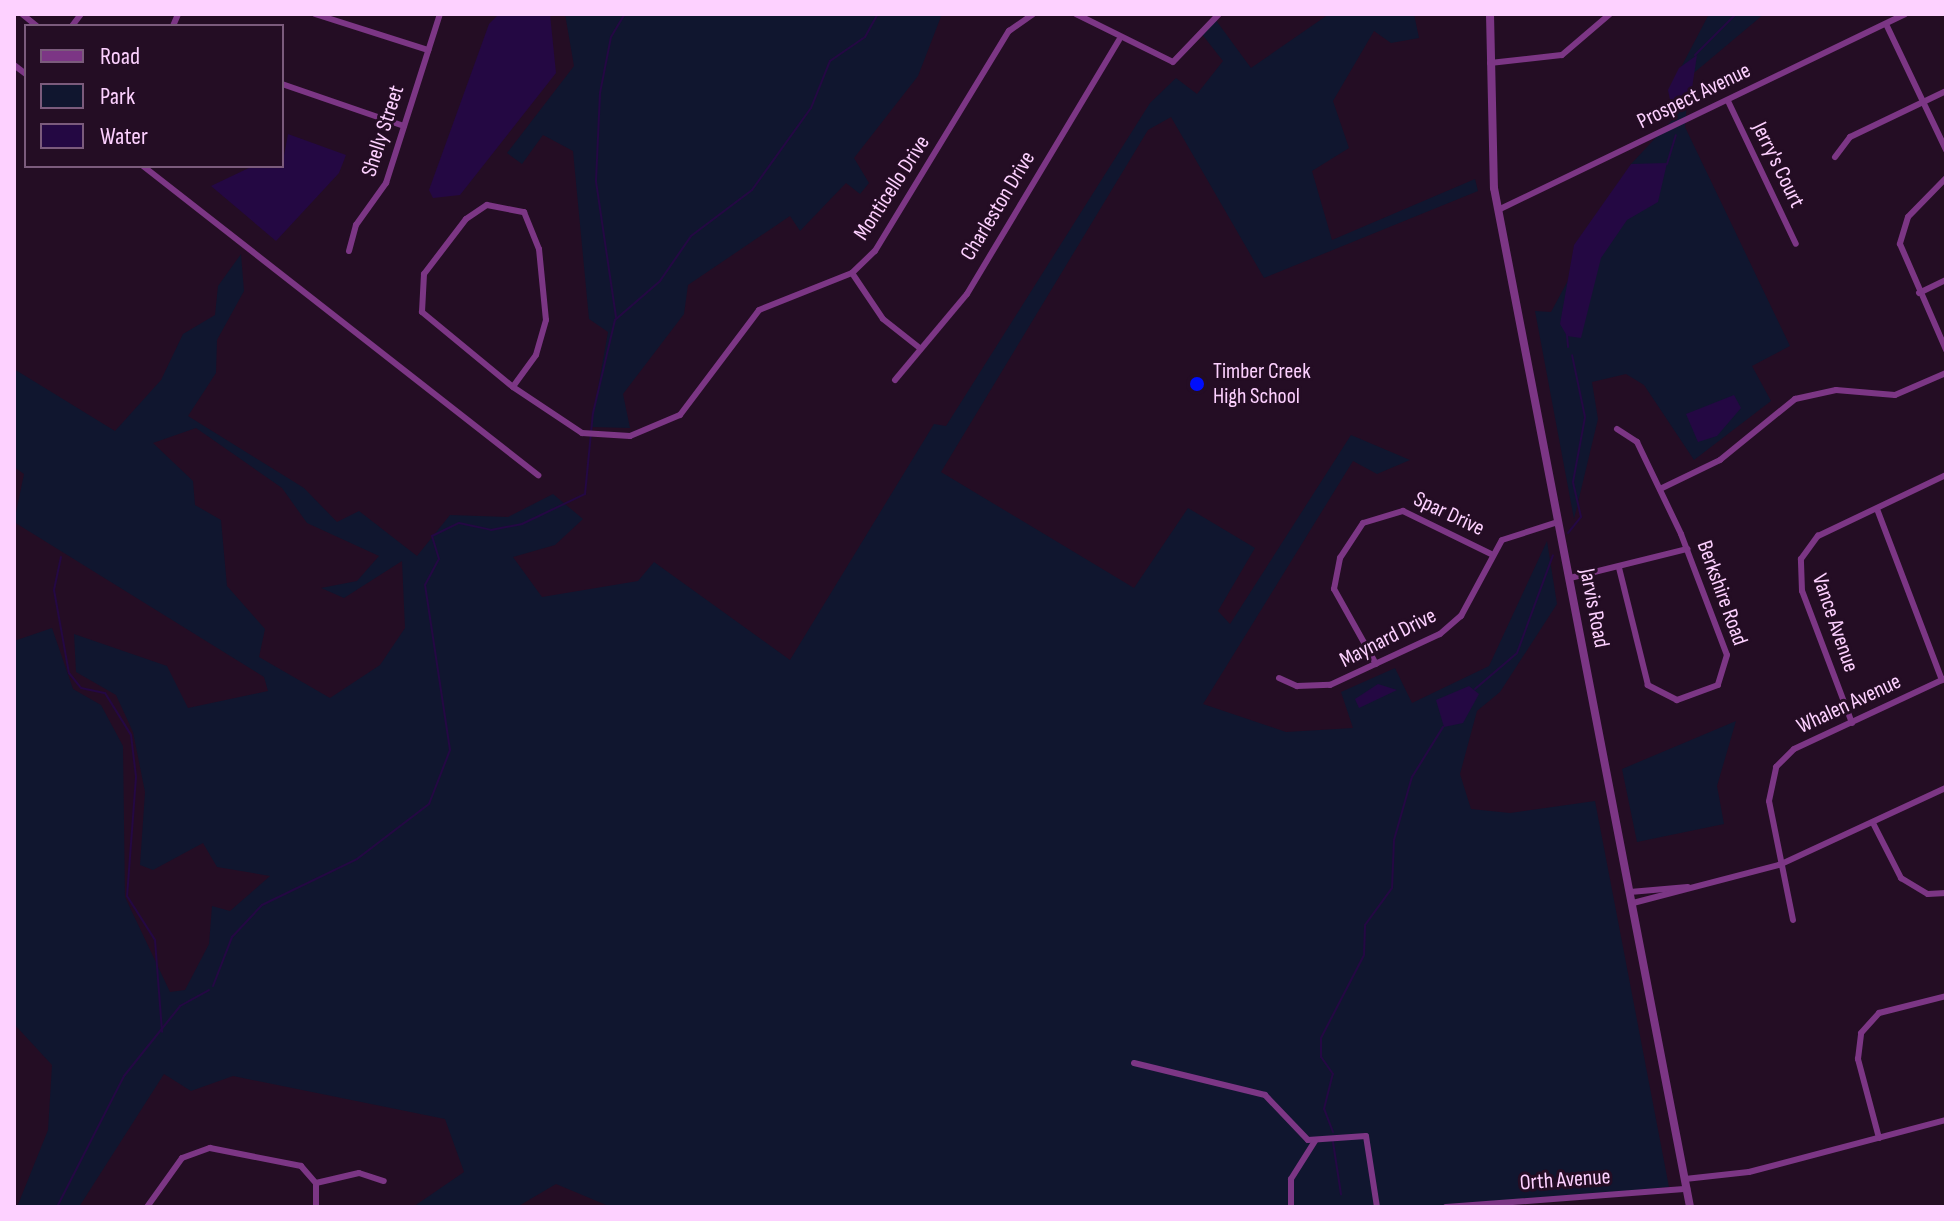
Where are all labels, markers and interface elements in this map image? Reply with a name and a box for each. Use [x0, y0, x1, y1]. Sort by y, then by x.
legend [24, 24, 284, 168]
text: Road [100, 42, 140, 71]
street label: Prospect Avenue [1633, 57, 1755, 135]
text: Park [100, 82, 135, 111]
street label: Shelly Street [356, 82, 410, 180]
street label: Jerry's Court [1746, 118, 1810, 212]
text: Water [100, 122, 148, 151]
street label: Monticello Drive [848, 131, 936, 245]
street label: Charleston Drive [955, 147, 1041, 265]
place label: Timber Creek High School [1213, 358, 1311, 410]
marker: Timber Creek High School [1188, 375, 1206, 393]
street label: Spar Drive [1409, 486, 1489, 542]
street label: Berkshire Road [1691, 537, 1753, 649]
street label: Jarvis Road [1573, 566, 1615, 650]
street label: Vance Avenue [1806, 571, 1864, 675]
street label: Maynard Drive [1335, 602, 1441, 674]
street label: Whalen Avenue [1793, 668, 1905, 740]
street label: Orth Avenue [1519, 1164, 1611, 1196]

